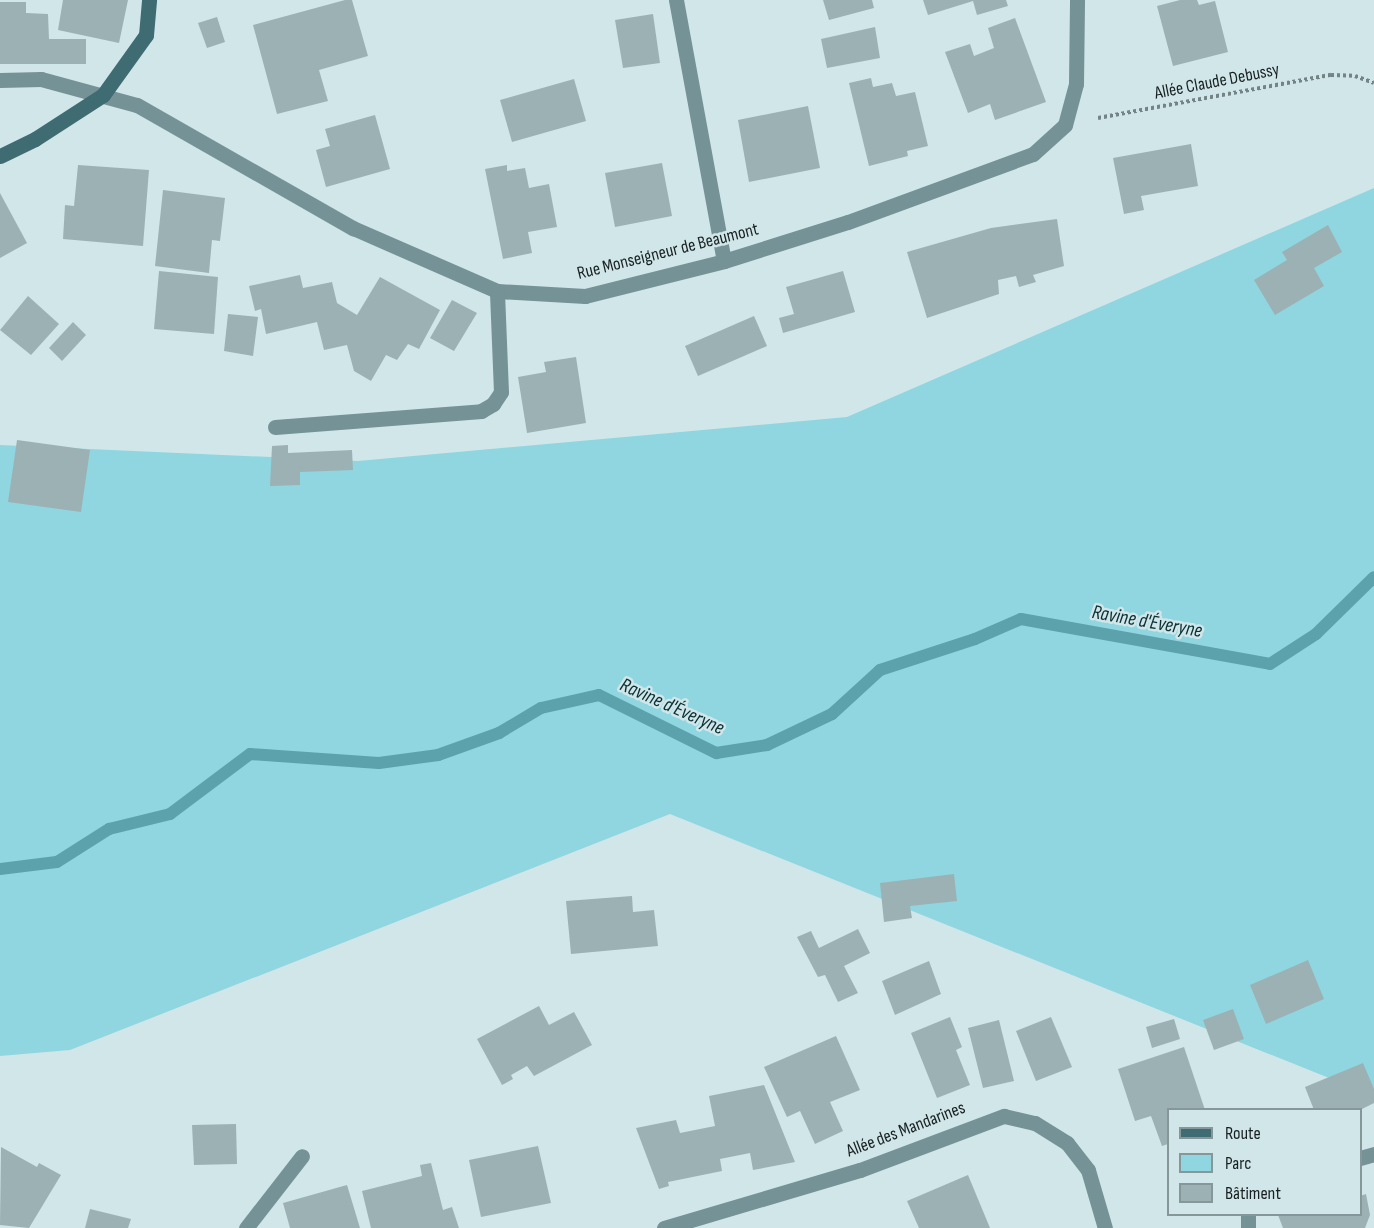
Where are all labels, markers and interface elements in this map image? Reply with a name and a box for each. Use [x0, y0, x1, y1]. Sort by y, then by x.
street label: Allée Claude Debussy [1153, 59, 1281, 105]
street label: Rue Monseigneur de Beaumont [575, 219, 761, 285]
water label: Ravine d'Éveryne [1090, 601, 1204, 643]
water label: Ravine d'Éveryne [616, 673, 728, 741]
street label: Allée des Mandarines [843, 1097, 969, 1163]
legend [1167, 1108, 1362, 1216]
text: Route [1225, 1123, 1261, 1144]
text: Parc [1225, 1153, 1251, 1174]
text: Bâtiment [1225, 1183, 1281, 1204]

